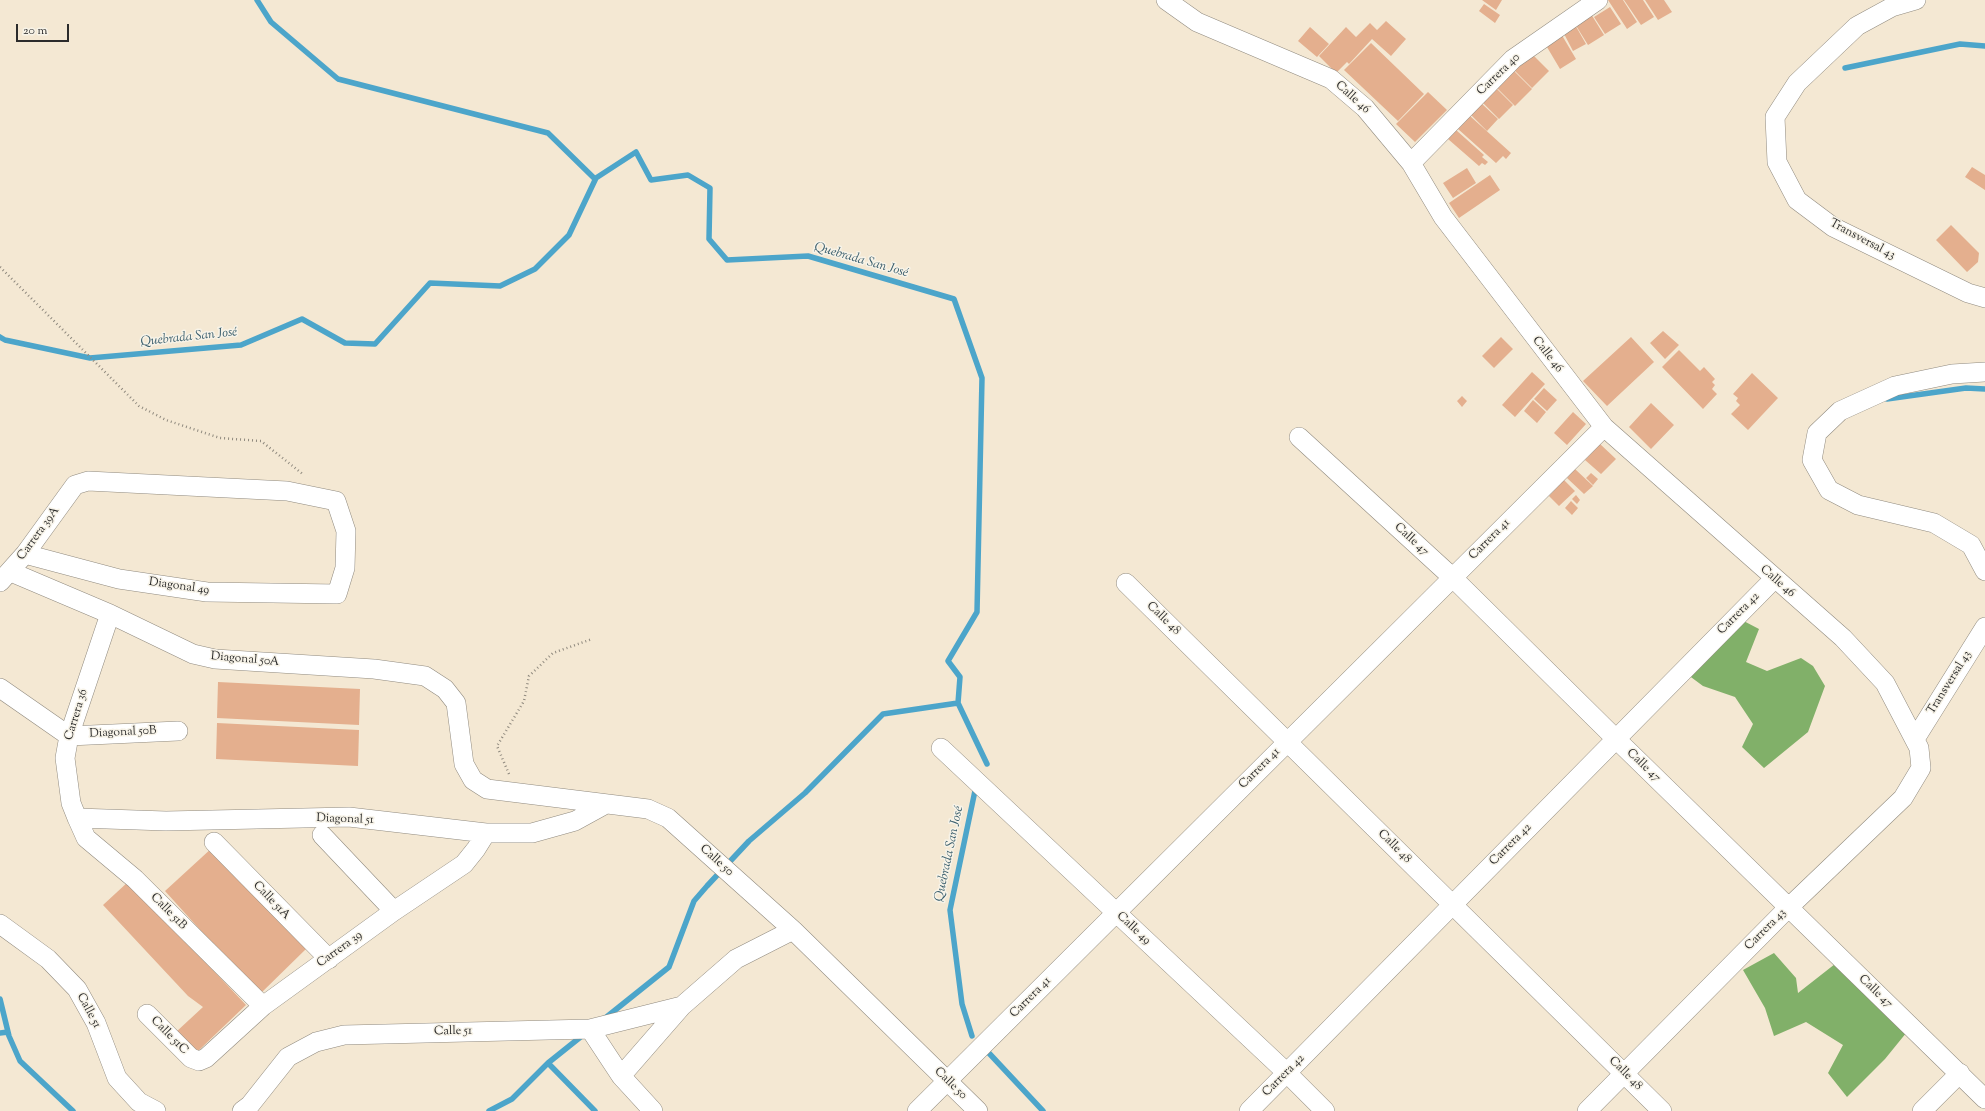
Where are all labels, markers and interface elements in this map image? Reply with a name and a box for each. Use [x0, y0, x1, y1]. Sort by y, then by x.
scale bar [18, 16, 71, 42]
text: 20 m [23, 22, 47, 40]
street label: Carrera 40 [1474, 51, 1524, 99]
street label: Calle 46 [1332, 79, 1372, 117]
street label: Transversal 43 [1827, 217, 1897, 263]
water label: Quebrada San José [812, 240, 910, 282]
water label: Quebrada San José [140, 325, 238, 351]
street label: Calle 46 [1529, 334, 1565, 376]
street label: Carrera 39A [15, 505, 63, 563]
street label: Carrera 41 [1466, 516, 1514, 564]
street label: Calle 47 [1391, 520, 1431, 560]
street label: Calle 46 [1757, 563, 1797, 601]
street label: Diagonal 49 [148, 576, 210, 598]
street label: Carrera 42 [1715, 590, 1763, 638]
street label: Calle 48 [1143, 599, 1183, 639]
street label: Transversal 43 [1925, 649, 1975, 717]
street label: Diagonal 50A [210, 650, 280, 670]
street label: Carrera 36 [62, 688, 92, 742]
street label: Diagonal 50B [89, 724, 157, 742]
street label: Carrera 41 [1236, 745, 1284, 793]
street label: Calle 47 [1623, 746, 1663, 786]
water label: Quebrada San José [932, 805, 968, 903]
street label: Diagonal 51 [316, 812, 374, 828]
street label: Carrera 42 [1487, 821, 1535, 869]
street label: Calle 48 [1374, 827, 1414, 867]
street label: Calle 50 [696, 842, 736, 880]
street label: Calle 51A [249, 879, 293, 923]
street label: Calle 51B [147, 891, 189, 933]
street label: Carrera 43 [1742, 906, 1790, 954]
street label: Calle 49 [1113, 910, 1153, 948]
street label: Carrera 39 [314, 929, 366, 971]
street label: Calle 47 [1855, 972, 1895, 1012]
street label: Carrera 41 [1007, 974, 1055, 1022]
street label: Calle 51 [73, 991, 103, 1031]
street label: Calle 51C [147, 1014, 191, 1058]
street label: Calle 51 [434, 1024, 472, 1040]
street label: Carrera 42 [1260, 1052, 1308, 1100]
street label: Calle 48 [1605, 1054, 1645, 1094]
street label: Calle 50 [931, 1065, 969, 1103]

